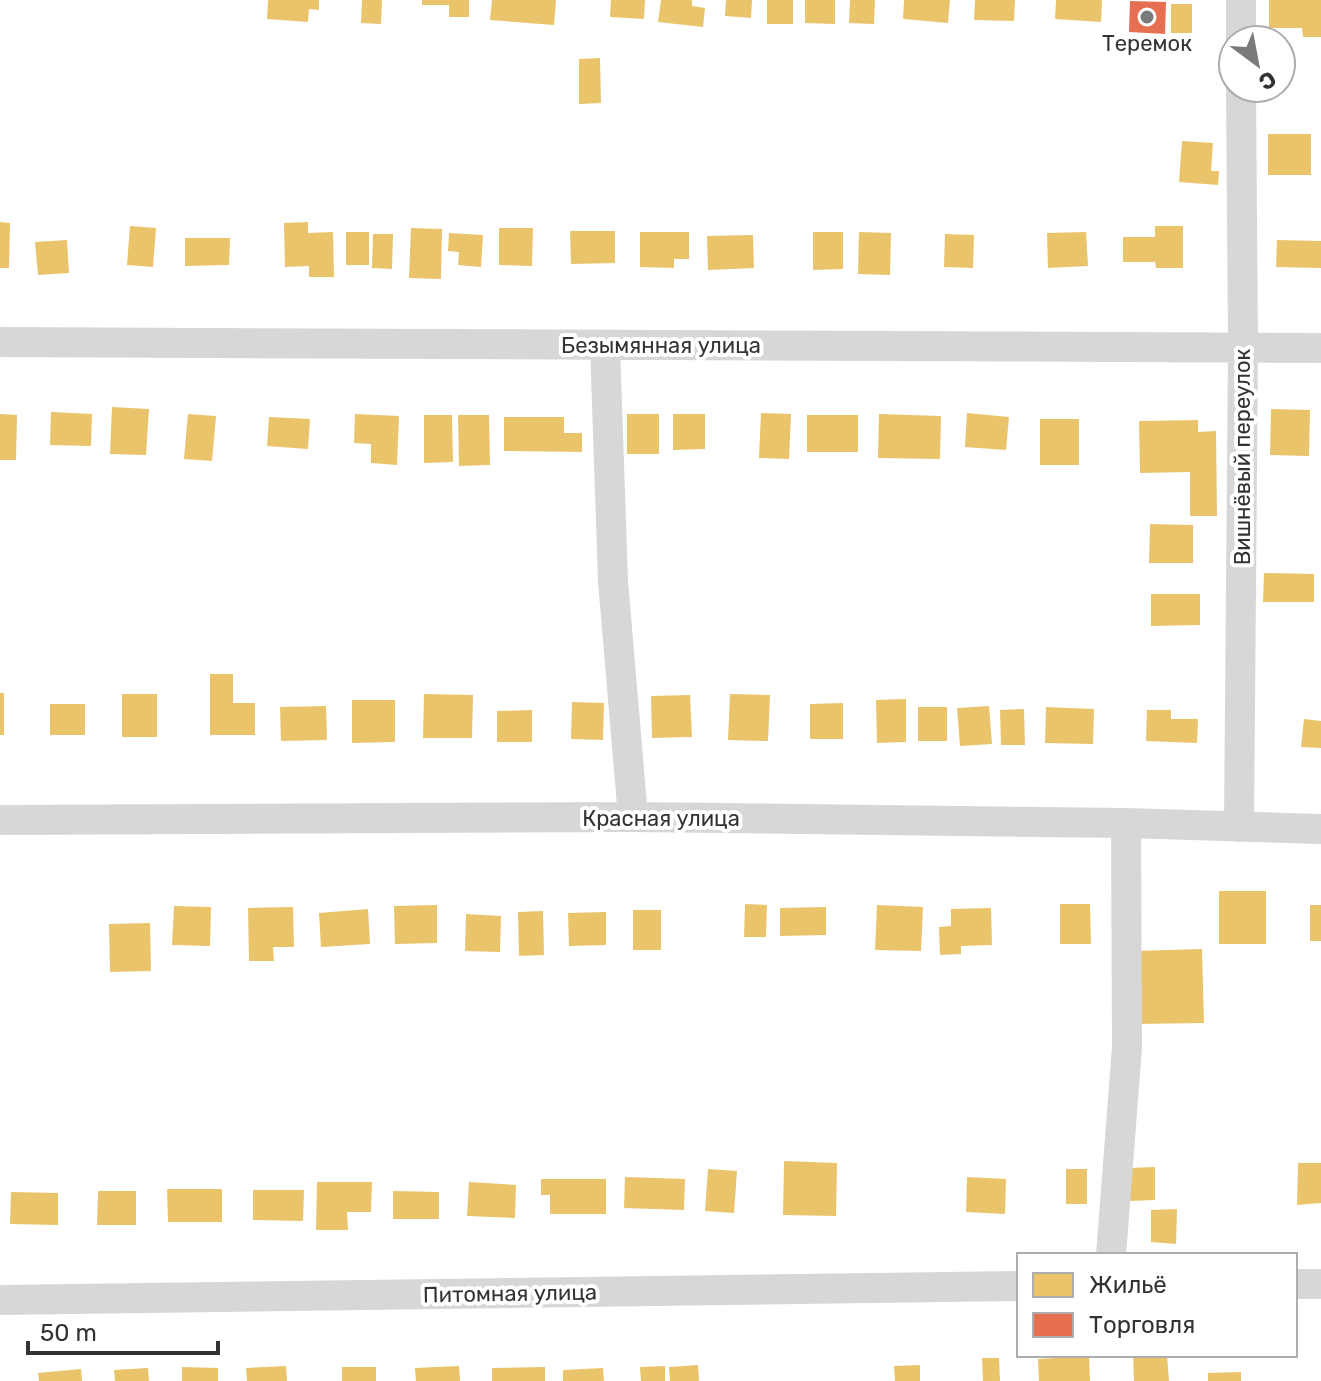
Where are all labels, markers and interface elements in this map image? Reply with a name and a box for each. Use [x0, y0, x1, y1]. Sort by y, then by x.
marker: Теремок [1138, 8, 1156, 26]
north arrow [1217, 24, 1297, 104]
place label: Теремок [1102, 30, 1192, 57]
text: С [1254, 65, 1281, 96]
street label: Безымянная улица [561, 332, 761, 359]
street label: Вишнёвый переулок [1229, 348, 1256, 565]
street label: Красная улица [582, 805, 740, 832]
legend [1017, 1253, 1297, 1357]
text: Жильё [1089, 1271, 1167, 1299]
street label: Питомная улица [423, 1278, 597, 1309]
scale bar [28, 1305, 218, 1355]
text: Торговля [1089, 1311, 1195, 1339]
text: 50 m [40, 1319, 97, 1347]

